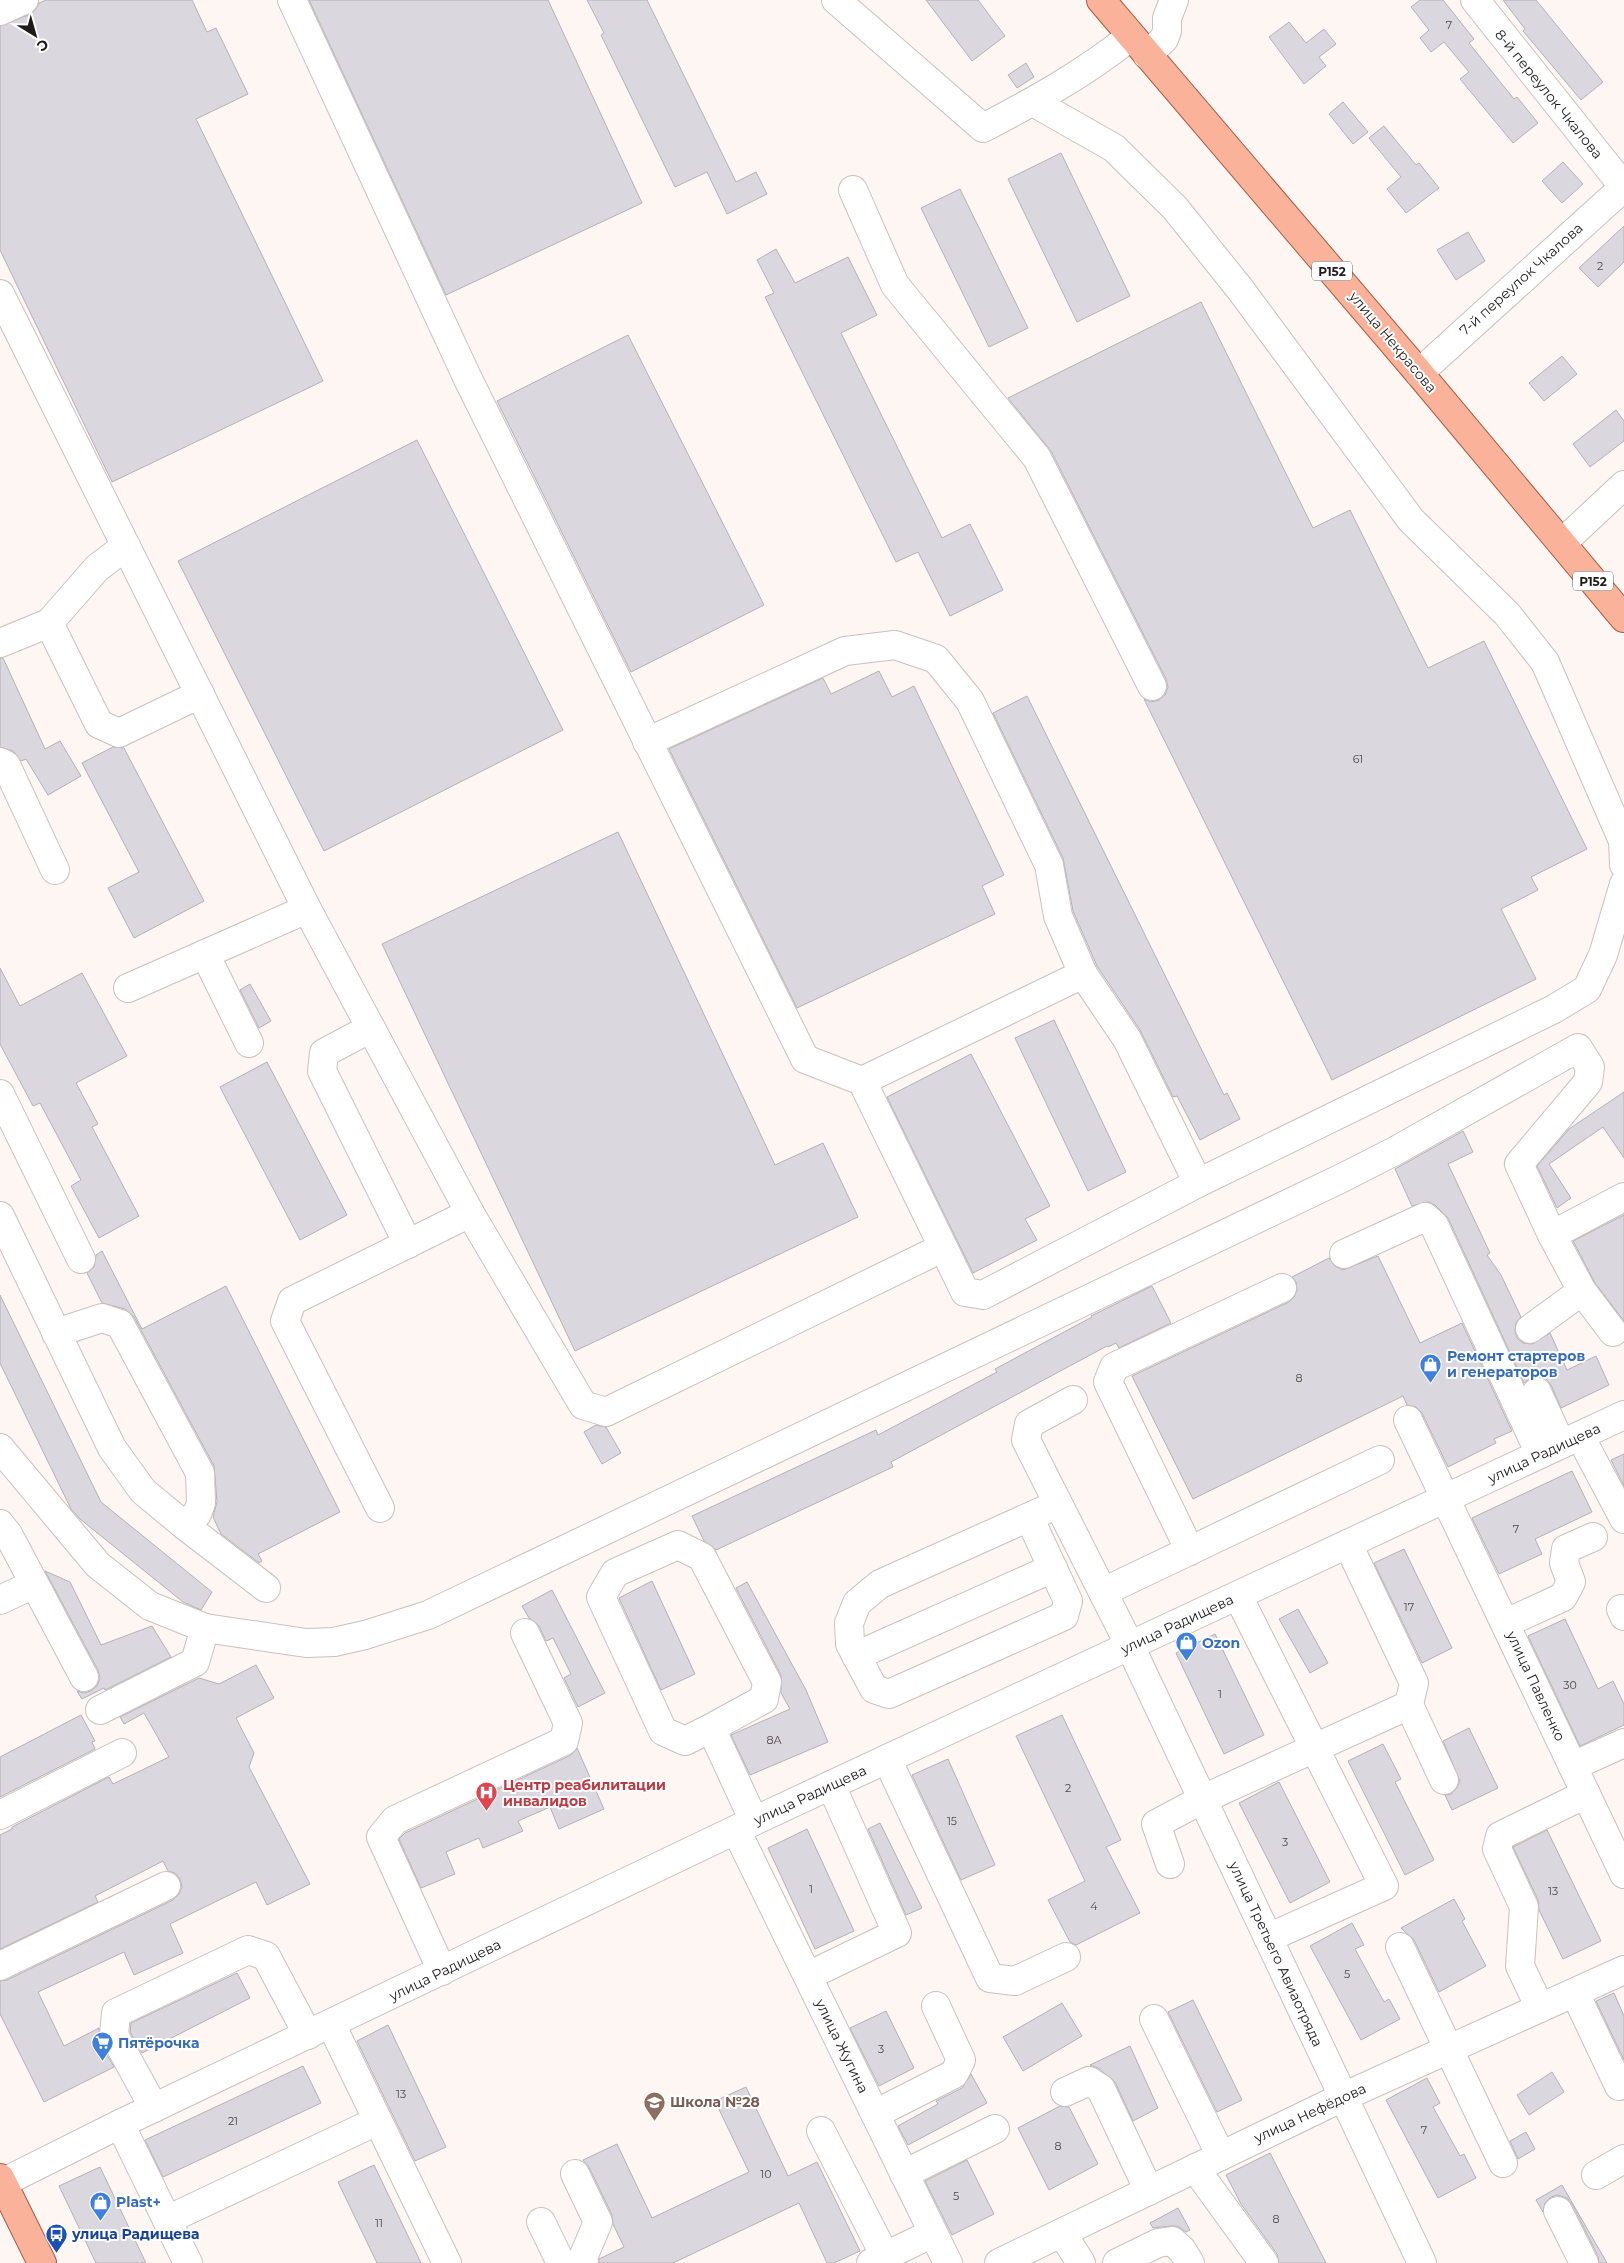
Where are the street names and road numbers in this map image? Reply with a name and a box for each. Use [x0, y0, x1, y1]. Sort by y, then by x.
street label: 8-й переулок Чкалова [1491, 26, 1607, 162]
street label: 7-й переулок Чкалова [1456, 219, 1586, 339]
road number: Р152 [1312, 262, 1352, 280]
street label: улица Некрасова [1345, 287, 1441, 396]
road number: Р152 [1573, 572, 1613, 590]
street label: улица Радищева [1484, 1419, 1603, 1487]
street label: улица Радищева [1117, 1590, 1236, 1658]
street label: улица Павленко [1502, 1627, 1569, 1744]
street label: улица Радищева [750, 1761, 869, 1829]
street label: улица Третьего Авиаотряда [1225, 1858, 1327, 2050]
street label: улица Радищева [385, 1935, 504, 2005]
street label: улица Жугина [811, 1995, 873, 2096]
street label: улица Нефёдова [1250, 2079, 1369, 2147]

